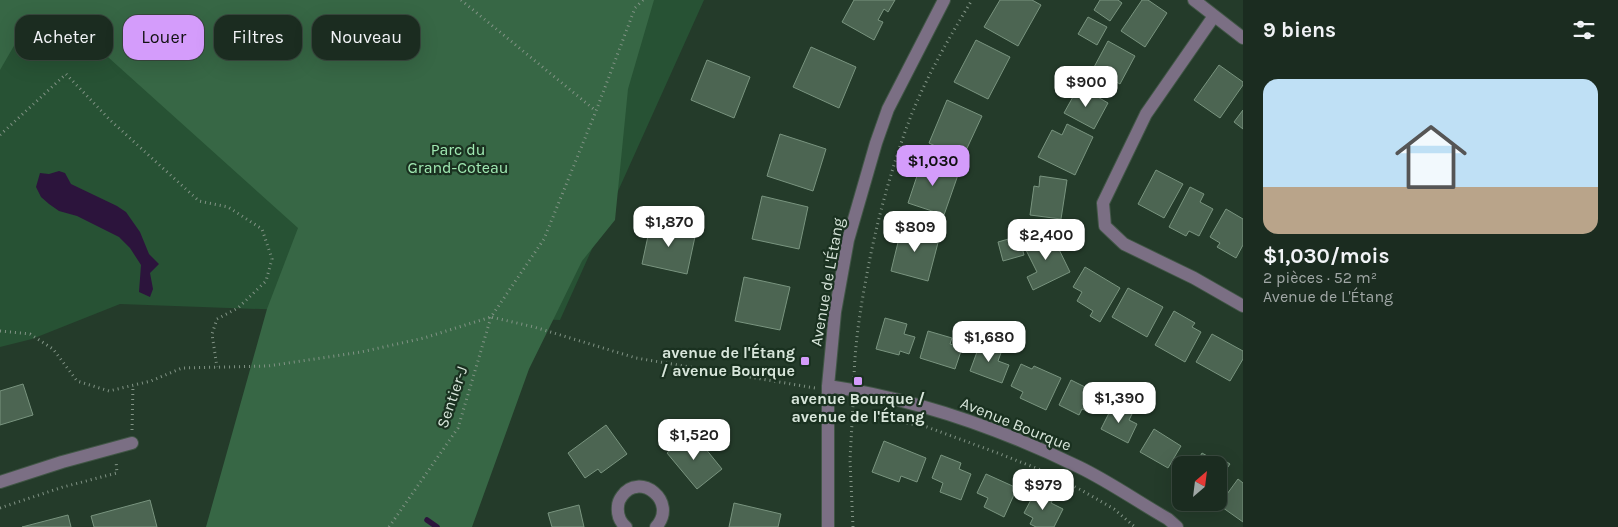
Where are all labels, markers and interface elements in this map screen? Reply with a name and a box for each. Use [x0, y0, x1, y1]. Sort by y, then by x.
chip: Acheter [15, 15, 113, 60]
chip: Louer [123, 15, 204, 60]
chip: Filtres [214, 15, 302, 60]
chip: Nouveau [312, 15, 420, 60]
icon: filters [1570, 16, 1598, 44]
text: 9 biens [1263, 18, 1336, 42]
pin: $900 [1056, 66, 1116, 108]
text: $900 [1065, 72, 1107, 91]
icon: home [1386, 112, 1476, 202]
park label: Parc du Grand-Coteau [408, 140, 508, 177]
pin: $1,030 [892, 144, 974, 187]
text: $1,030 [908, 151, 958, 170]
pin: $1,870 [628, 206, 710, 248]
pin: $809 [885, 210, 945, 253]
text: $1,870 [644, 212, 694, 231]
street label: Avenue de L'Étang [806, 216, 848, 348]
text: $809 [894, 217, 936, 236]
pin: $2,400 [1005, 218, 1087, 261]
text: $2,400 [1019, 225, 1073, 244]
text: $1,030/mois [1263, 244, 1390, 268]
text: 2 pièces · 52 m² [1263, 268, 1377, 287]
text: Avenue de L'Étang [1263, 287, 1393, 306]
pin: $1,680 [948, 320, 1030, 363]
text: $1,680 [964, 327, 1014, 346]
place label: avenue de l'Étang / avenue Bourque [661, 343, 795, 380]
marker: avenue de l'Étang / avenue Bourque [799, 355, 811, 367]
street label: Sentier-J [433, 363, 471, 431]
marker: avenue Bourque / avenue de l'Étang [852, 375, 864, 387]
pin: $1,390 [1078, 382, 1160, 424]
text: $1,390 [1094, 388, 1144, 407]
place label: avenue Bourque / avenue de l'Étang [791, 389, 925, 426]
street label: Avenue Bourque [958, 393, 1074, 455]
pin: $1,520 [653, 418, 735, 461]
text: $1,520 [669, 425, 719, 444]
north arrow [1172, 456, 1228, 511]
map controls [1172, 456, 1227, 511]
pin: $979 [1013, 468, 1073, 511]
text: $979 [1024, 475, 1062, 494]

